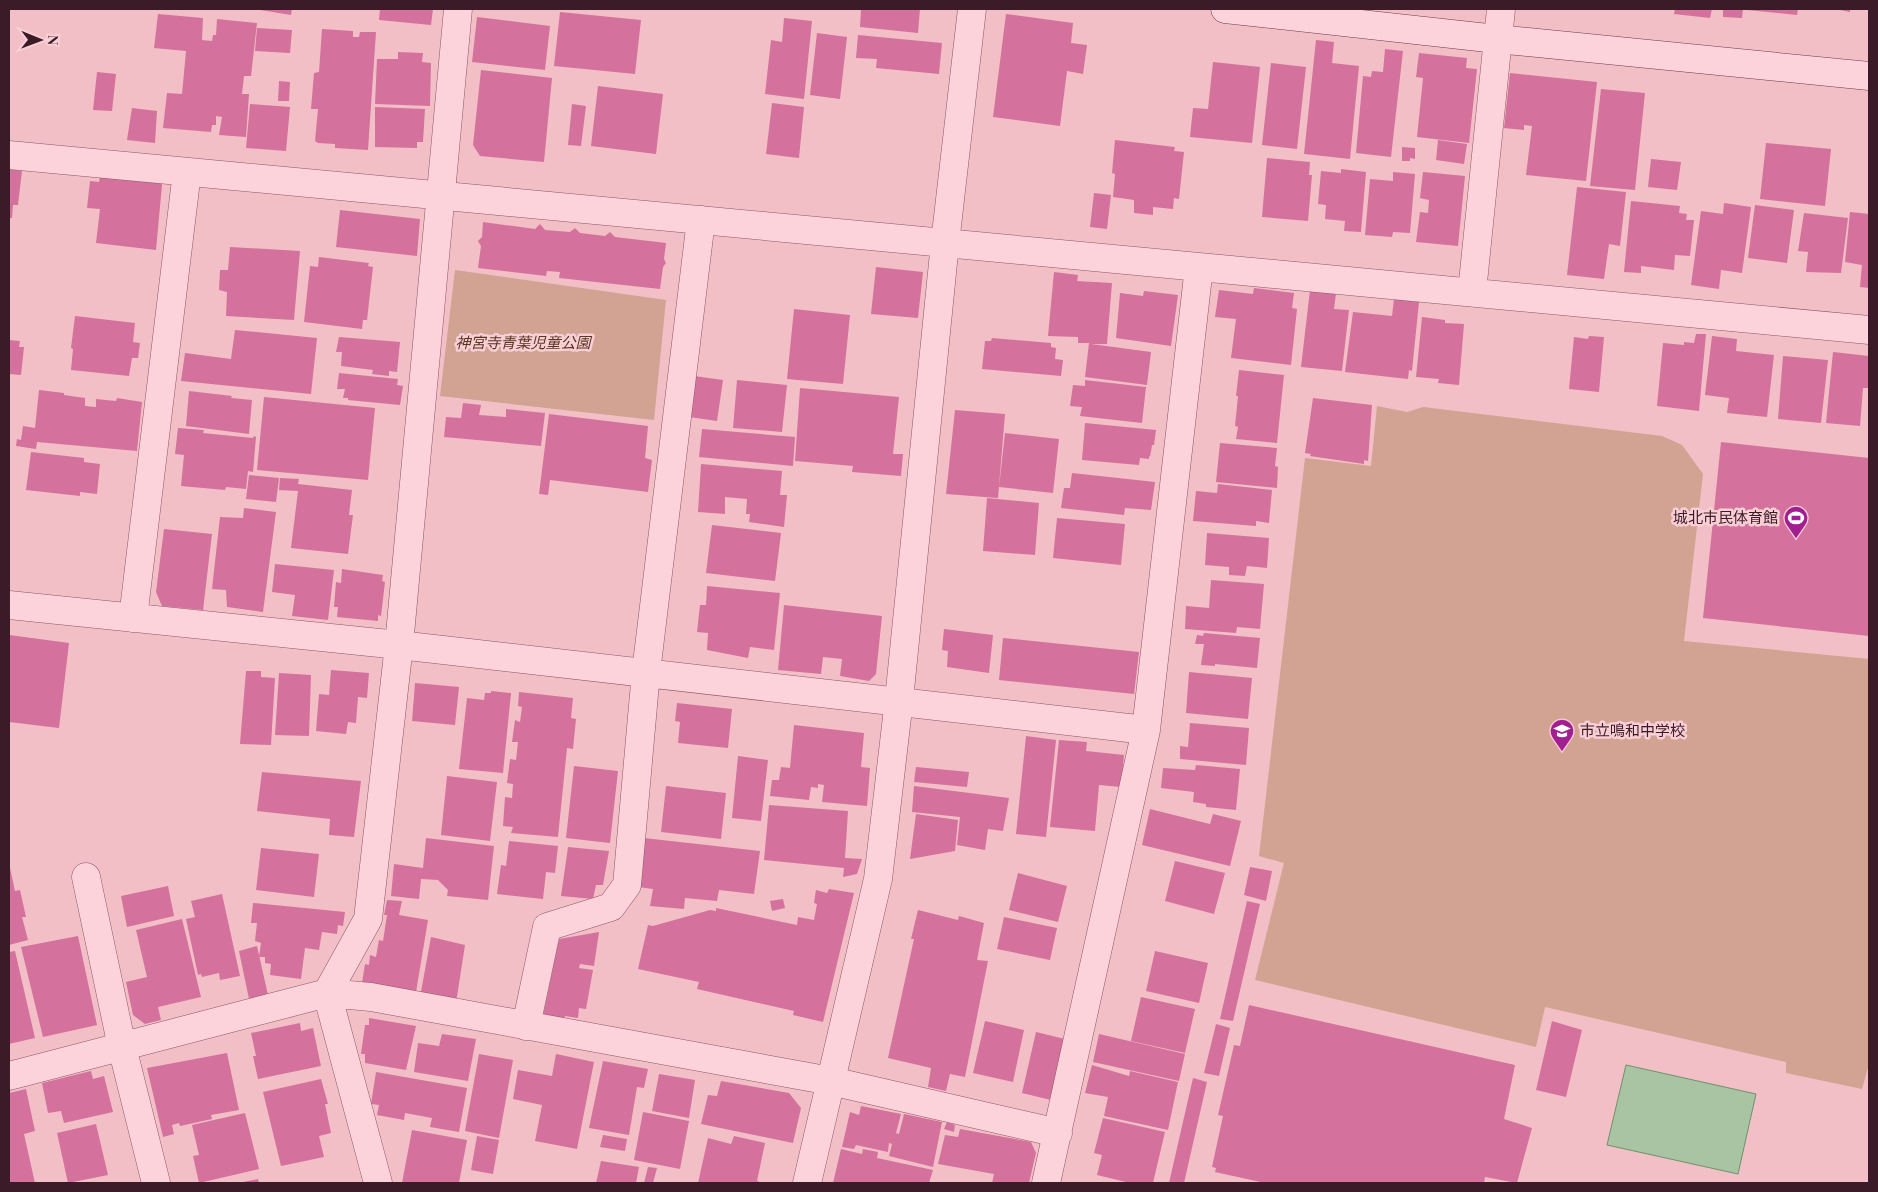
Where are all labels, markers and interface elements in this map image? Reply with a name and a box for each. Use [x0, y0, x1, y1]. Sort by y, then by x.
north arrow [15, 15, 65, 65]
text: N [44, 35, 63, 45]
park label: 神宮寺青葉児童公園 [455, 332, 592, 352]
sports icon: 城北市民体育館 [1783, 505, 1809, 539]
place label: 城北市民体育館 [1673, 507, 1778, 527]
school or university icon: 市立鳴和中学校 [1549, 718, 1575, 752]
place label: 市立鳴和中学校 [1580, 720, 1685, 740]

